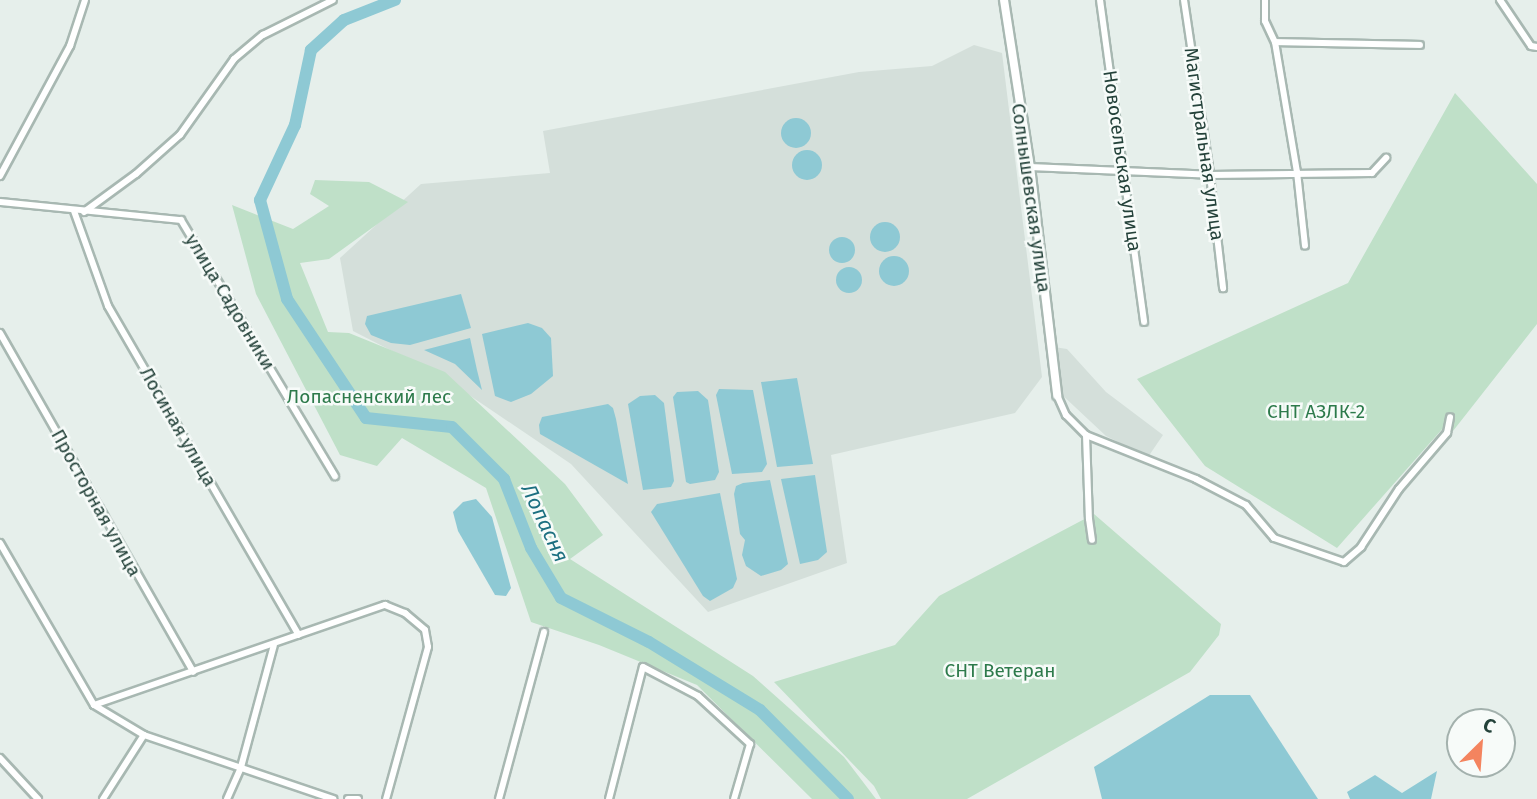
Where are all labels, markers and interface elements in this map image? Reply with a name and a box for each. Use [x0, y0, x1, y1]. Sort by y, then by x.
street label: Магистральная улица [1179, 46, 1229, 242]
street label: Новосельская улица [1098, 69, 1146, 253]
street label: Солнышевская улица [1006, 102, 1056, 294]
street label: улица Садовники [180, 230, 280, 374]
street label: Лосиная улица [135, 363, 221, 491]
park label: Лопасненский лес [287, 386, 451, 408]
park label: СНТ АЗЛК-2 [1267, 401, 1365, 423]
street label: Просторная улица [46, 425, 146, 581]
water label: Лопасня [516, 480, 574, 566]
park label: СНТ Ветеран [945, 660, 1055, 682]
north arrow [1446, 708, 1516, 778]
text: С [1479, 713, 1499, 738]

